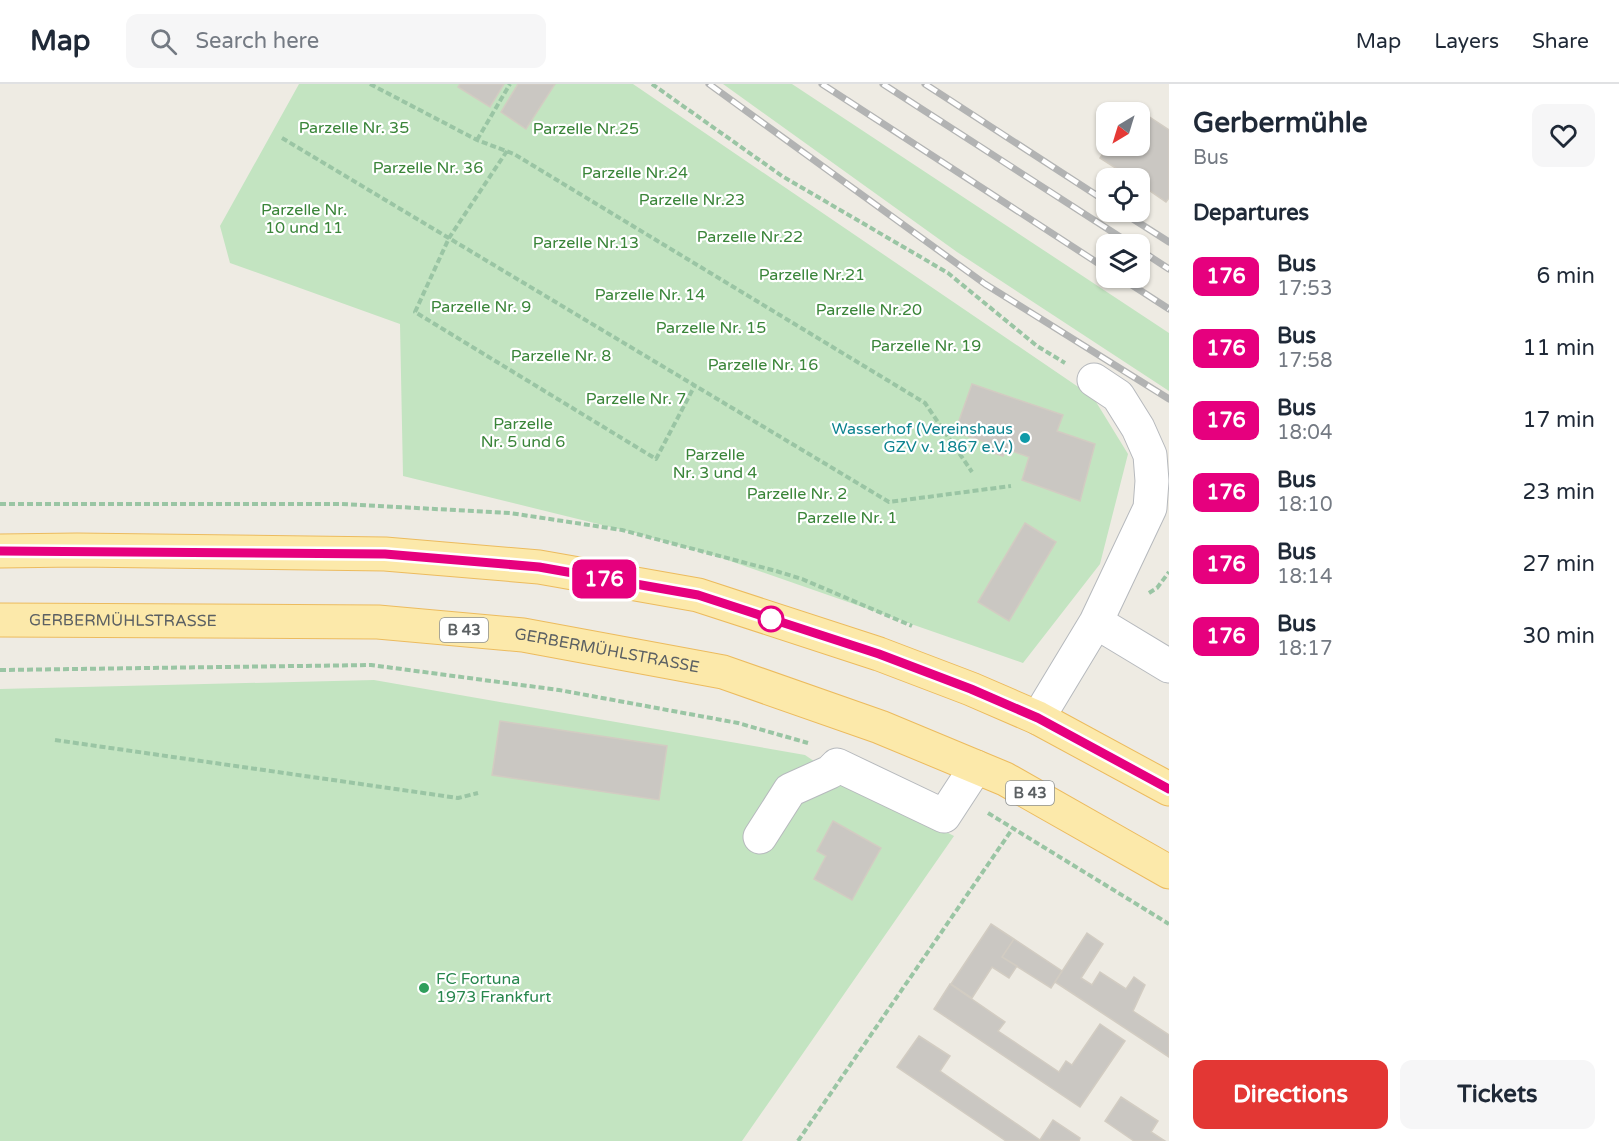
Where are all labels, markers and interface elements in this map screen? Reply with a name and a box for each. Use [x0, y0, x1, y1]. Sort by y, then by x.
search box [126, 14, 546, 68]
text: Map [30, 24, 90, 58]
icon: search [147, 25, 180, 58]
text: Search here [195, 28, 319, 54]
text: Map [1356, 29, 1401, 54]
text: Layers [1434, 29, 1499, 54]
text: Share [1532, 29, 1589, 54]
north arrow [1096, 102, 1150, 156]
map controls [1096, 102, 1150, 288]
button: heart [1532, 104, 1595, 167]
text: Gerbermühle [1193, 106, 1368, 140]
park label: Parzelle Nr. 35 [299, 118, 409, 138]
park label: Parzelle Nr.25 [533, 119, 639, 139]
text: Bus [1193, 146, 1229, 170]
park label: Parzelle Nr. 36 [373, 158, 483, 178]
park label: Parzelle Nr.24 [582, 163, 688, 183]
button: locate [1096, 168, 1150, 222]
park label: Parzelle Nr.23 [639, 190, 745, 210]
park label: Parzelle Nr. 10 und 11 [261, 200, 347, 238]
text: Departures [1193, 200, 1309, 226]
park label: Parzelle Nr.22 [697, 227, 803, 247]
park label: Parzelle Nr.13 [533, 233, 639, 253]
button: layers [1096, 234, 1150, 288]
text: Bus [1277, 251, 1316, 277]
text: 6 min [1536, 263, 1595, 289]
text: 176 [1206, 264, 1246, 289]
park label: Parzelle Nr.21 [759, 265, 865, 285]
text: 17:53 [1277, 277, 1332, 301]
park label: Parzelle Nr. 14 [595, 285, 705, 305]
park label: Parzelle Nr. 9 [431, 297, 531, 317]
park label: Parzelle Nr.20 [816, 300, 922, 320]
park label: Parzelle Nr. 15 [656, 318, 766, 338]
text: Bus [1277, 323, 1316, 349]
text: 11 min [1523, 335, 1595, 361]
park label: Parzelle Nr. 19 [871, 336, 981, 356]
text: 176 [1206, 336, 1246, 361]
park label: Parzelle Nr. 8 [511, 346, 611, 366]
text: 17:58 [1277, 349, 1332, 373]
park label: Parzelle Nr. 16 [708, 355, 818, 375]
park label: Parzelle Nr. 7 [586, 389, 686, 409]
text: Bus [1277, 395, 1316, 421]
text: 17 min [1523, 407, 1595, 433]
text: 176 [1206, 408, 1246, 433]
park label: Parzelle Nr. 5 und 6 [481, 414, 565, 452]
place label: Wasserhof (Vereinshaus GZV v. 1867 e.V.) [832, 419, 1013, 457]
text: 18:04 [1277, 421, 1332, 445]
marker: Wasserhof (Vereinshaus GZV v. 1867 e.V.) [1018, 431, 1032, 445]
park label: Parzelle Nr. 3 und 4 [673, 445, 757, 483]
text: Bus [1277, 467, 1316, 493]
text: 23 min [1523, 479, 1595, 505]
text: 176 [1206, 480, 1246, 505]
park label: Parzelle Nr. 2 [747, 484, 847, 504]
text: 18:10 [1277, 493, 1332, 517]
park label: Parzelle Nr. 1 [797, 508, 897, 528]
text: Bus [1277, 539, 1316, 565]
text: 27 min [1523, 551, 1595, 577]
text: 176 [1206, 552, 1246, 577]
line badge: 176 [570, 560, 638, 598]
text: 18:14 [1277, 565, 1332, 589]
text: 176 [584, 567, 624, 592]
unlabelled marker [758, 606, 784, 632]
street label: GERBERMÜHLSTRASSE [29, 610, 217, 631]
text: Bus [1277, 611, 1316, 637]
road number: B 43 [440, 618, 488, 642]
text: 30 min [1523, 623, 1595, 649]
street label: GERBERMÜHLSTRASSE [514, 624, 701, 677]
text: 176 [1206, 624, 1246, 649]
text: 18:17 [1277, 637, 1332, 661]
road number: B 43 [1006, 781, 1054, 805]
place label: FC Fortuna 1973 Frankfurt [436, 969, 551, 1007]
marker: FC Fortuna 1973 Frankfurt [417, 981, 431, 995]
button: Directions [1193, 1060, 1388, 1129]
button: Tickets [1400, 1060, 1595, 1129]

